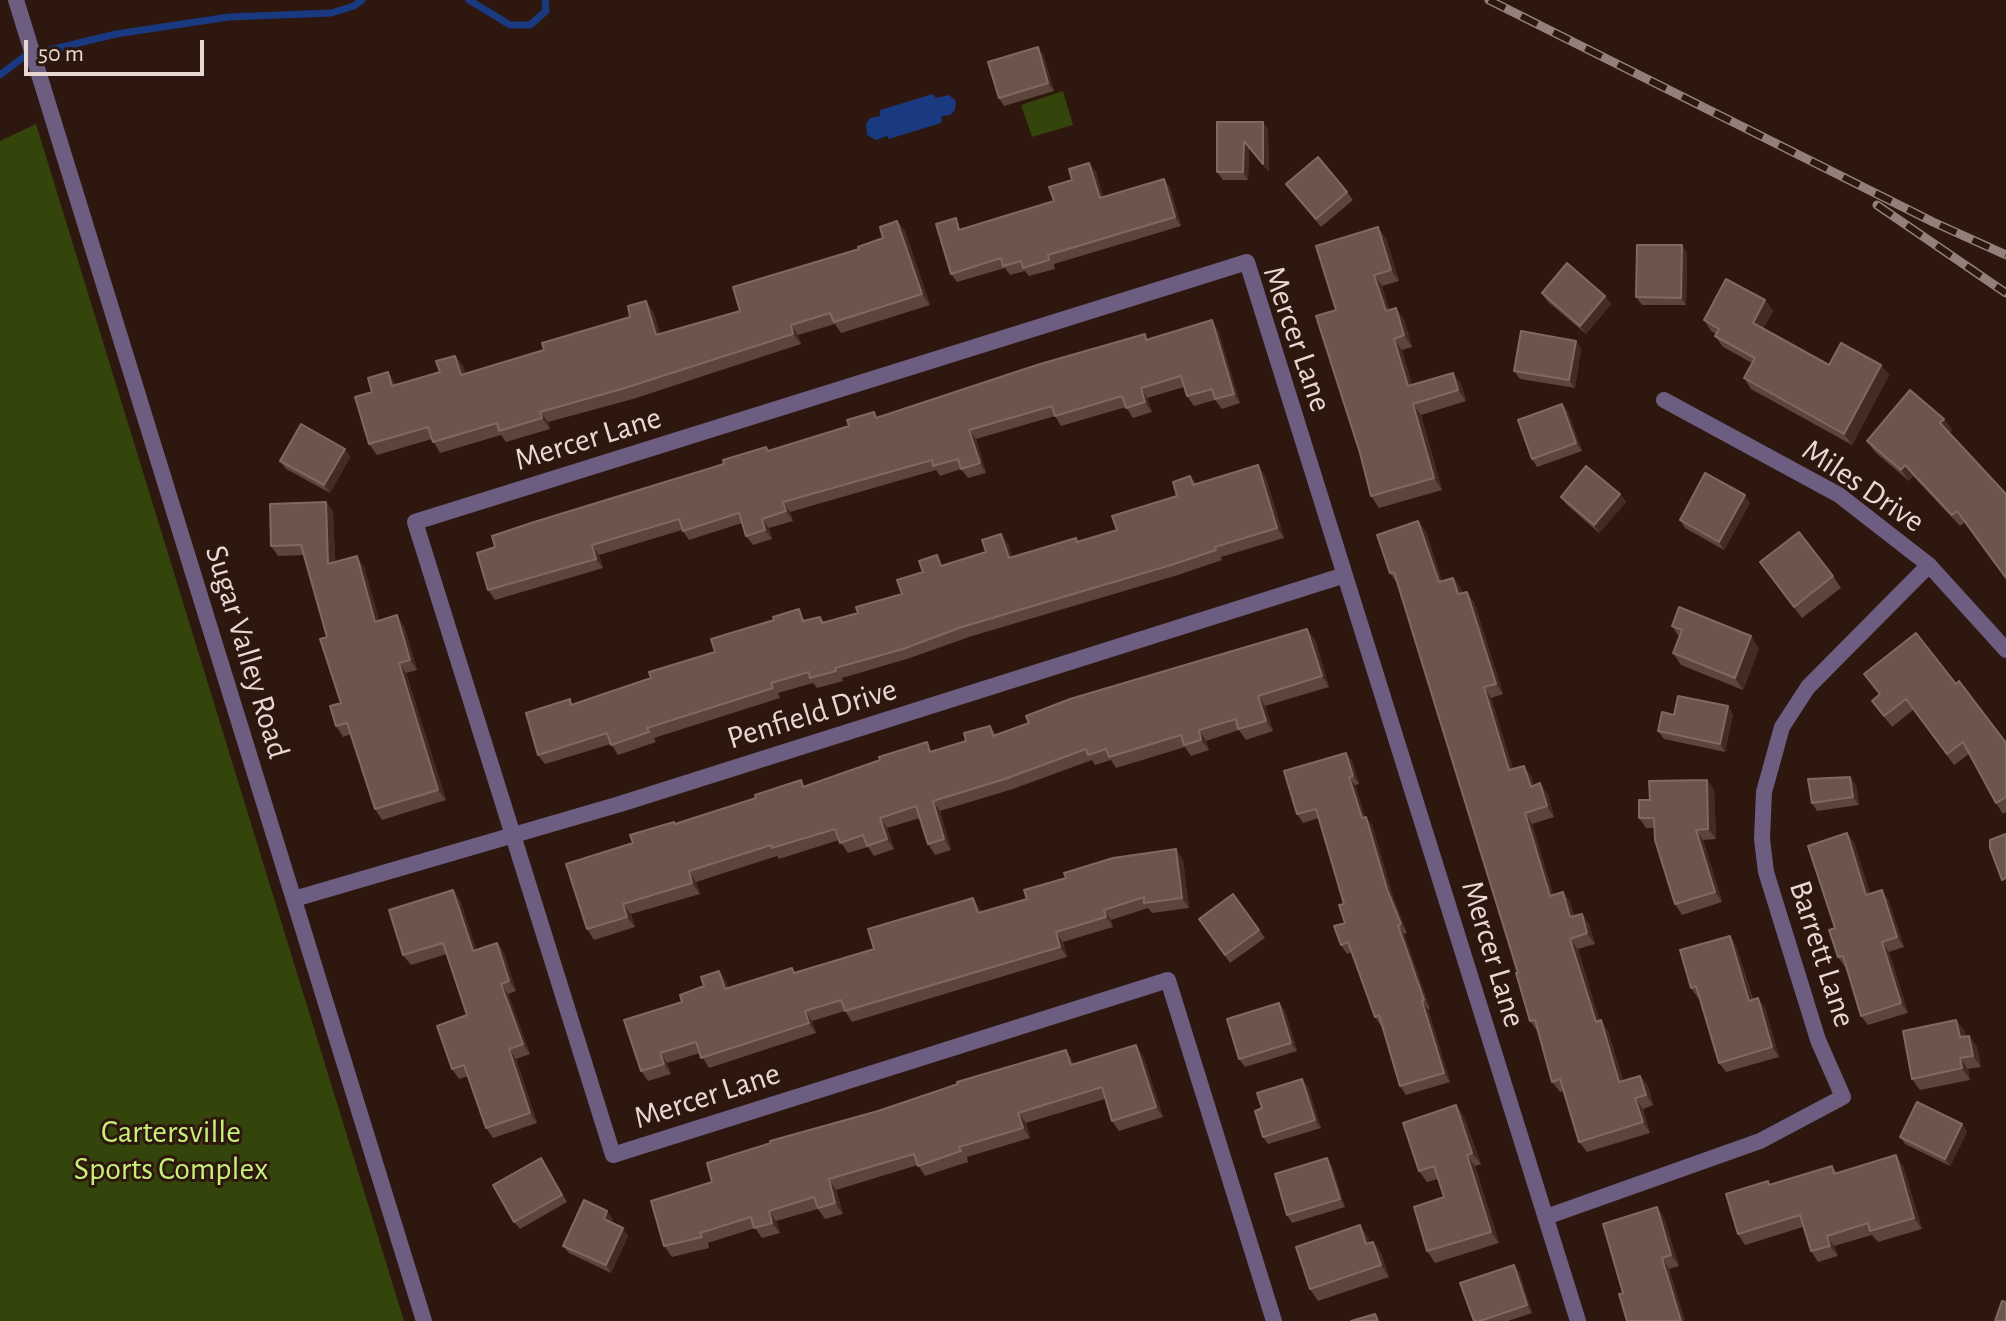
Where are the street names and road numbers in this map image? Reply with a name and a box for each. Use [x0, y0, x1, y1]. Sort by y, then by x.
street label: Mercer Lane [1254, 261, 1340, 417]
street label: Mercer Lane [510, 399, 666, 479]
street label: Miles Drive [1795, 431, 1931, 541]
street label: Sugar Valley Road [196, 541, 298, 763]
street label: Penfield Drive [723, 670, 901, 758]
street label: Mercer Lane [1453, 876, 1533, 1032]
street label: Barrett Lane [1780, 876, 1864, 1032]
street label: Mercer Lane [629, 1054, 785, 1138]

